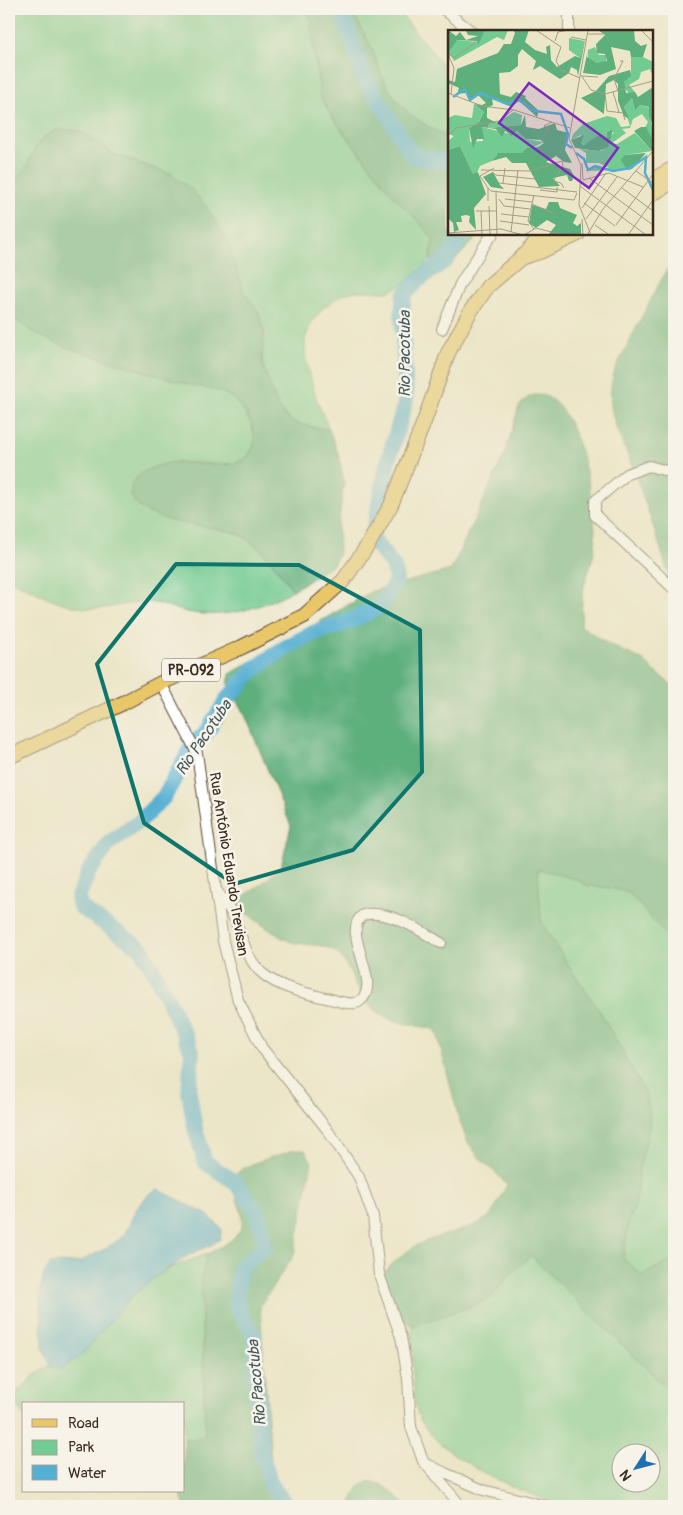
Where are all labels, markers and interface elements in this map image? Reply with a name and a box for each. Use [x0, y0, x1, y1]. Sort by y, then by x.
inset map [448, 30, 653, 235]
water label: Rio Pacotuba [395, 309, 415, 397]
road number: PR-092 [162, 658, 220, 682]
water label: Rio Pacotuba [171, 695, 237, 779]
street label: Rua Antônio Eduardo Trevisan [205, 771, 252, 957]
water label: Rio Pacotuba [243, 1337, 271, 1427]
legend [22, 1402, 185, 1492]
text: Road [68, 1414, 99, 1433]
text: Park [68, 1438, 95, 1457]
north arrow [610, 1442, 660, 1492]
text: Water [68, 1464, 107, 1483]
text: N [616, 1467, 636, 1484]

